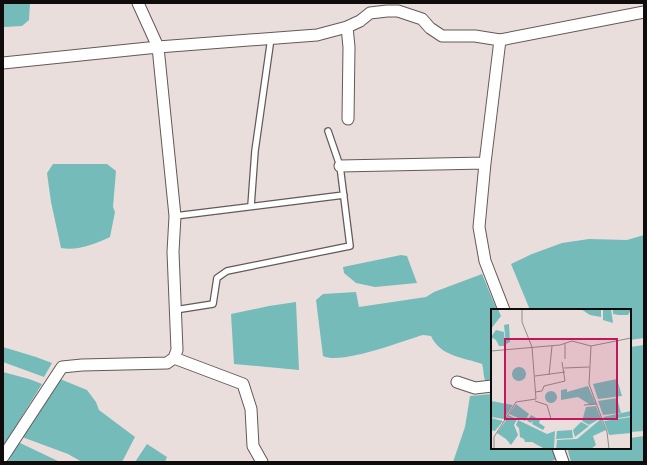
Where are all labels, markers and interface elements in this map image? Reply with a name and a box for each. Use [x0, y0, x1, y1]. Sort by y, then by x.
inset map [491, 309, 631, 449]

